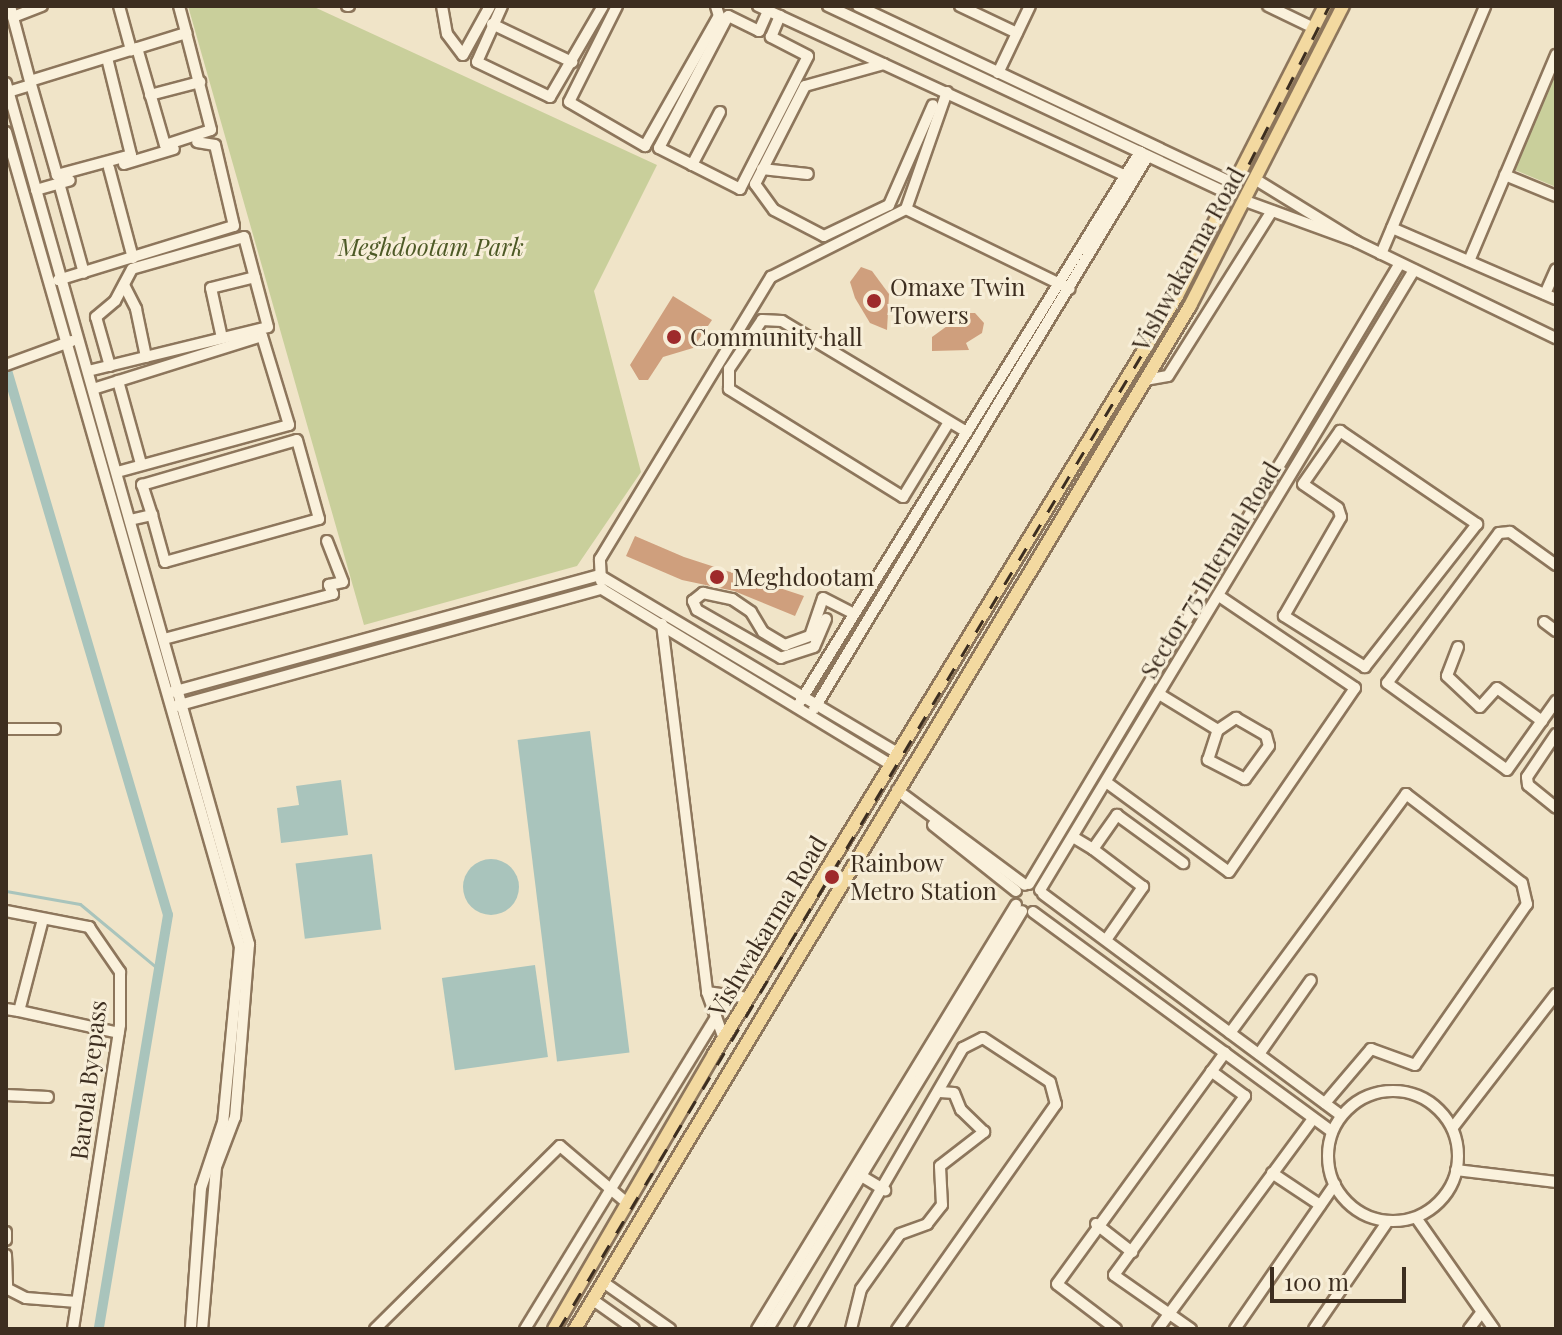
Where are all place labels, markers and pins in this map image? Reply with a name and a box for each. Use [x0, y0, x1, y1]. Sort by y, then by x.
place label: Omaxe Twin Towers [890, 273, 1026, 329]
marker: Omaxe Twin Towers [865, 292, 883, 310]
place label: Community hall [690, 323, 864, 351]
marker: Community hall [665, 328, 683, 346]
place label: Meghdootam [733, 563, 874, 591]
marker: Meghdootam [708, 568, 726, 586]
place label: Rainbow Metro Station [850, 849, 997, 905]
marker: Rainbow Metro Station [821, 866, 843, 888]

